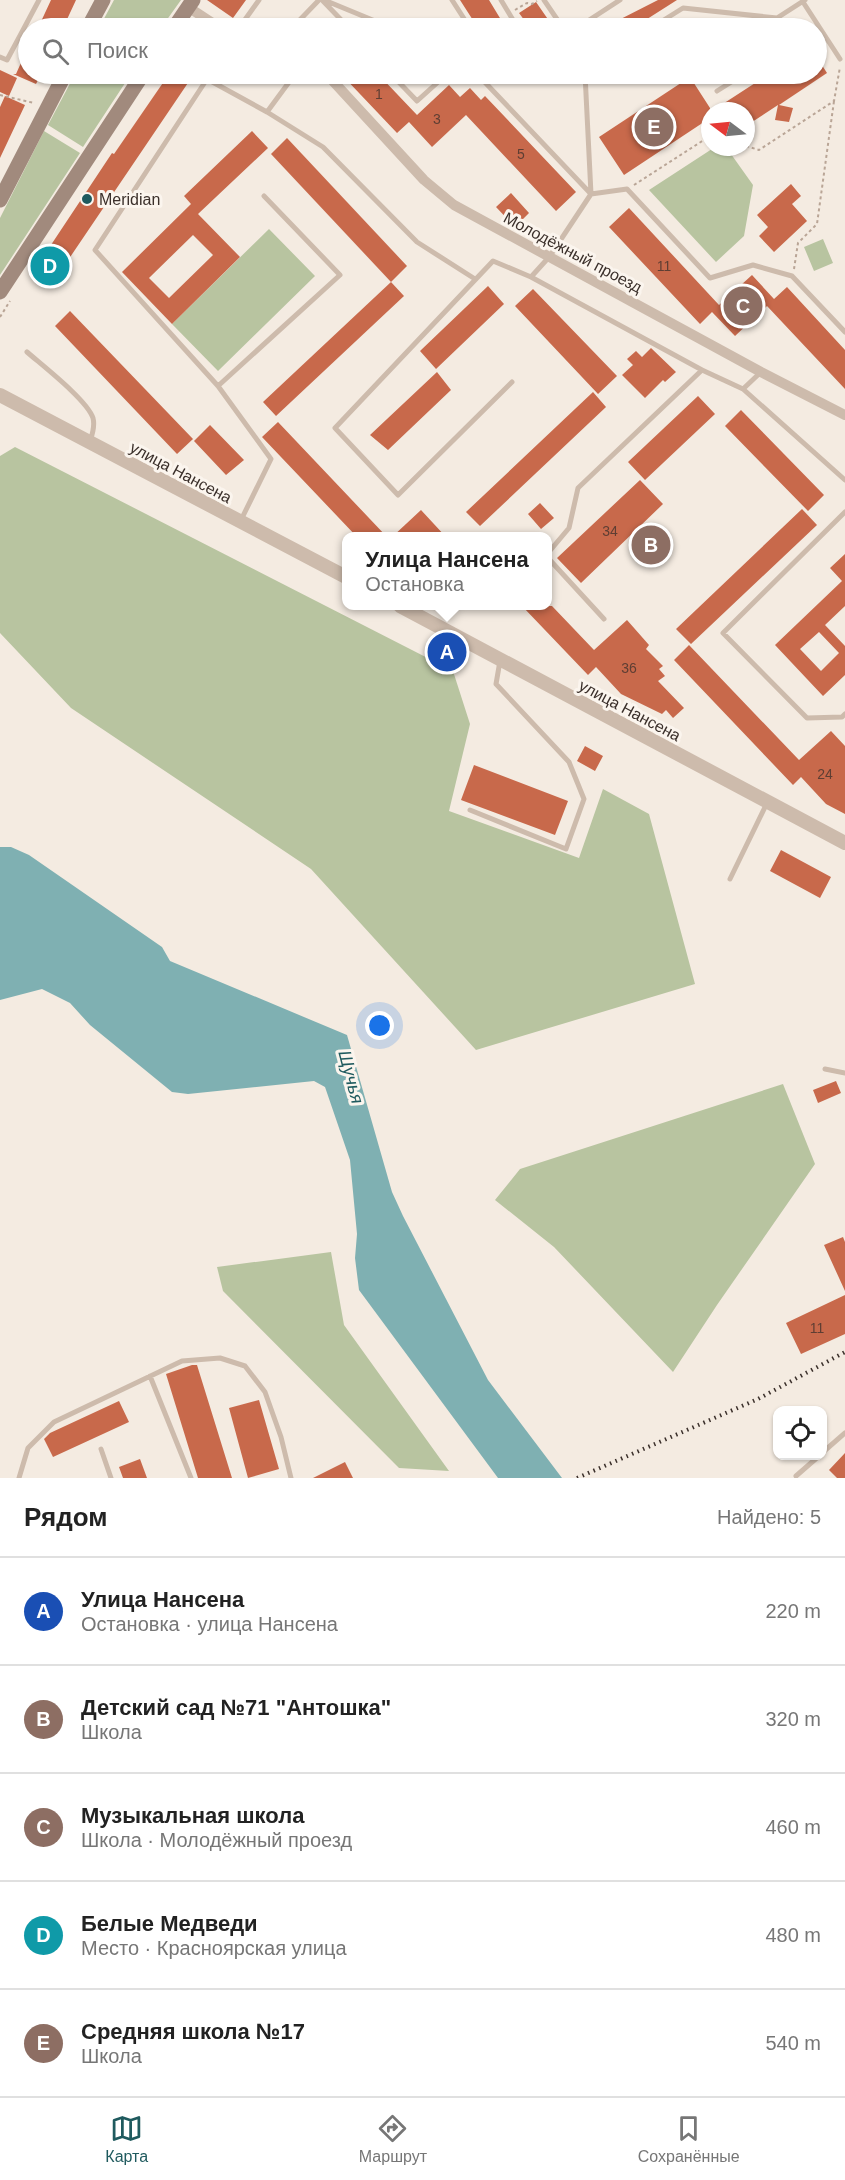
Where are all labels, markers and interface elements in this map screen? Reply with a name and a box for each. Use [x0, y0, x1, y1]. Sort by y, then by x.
search box [18, 18, 827, 84]
icon: search [39, 35, 72, 68]
text: Поиск [87, 38, 148, 63]
house number: 1 [375, 86, 383, 102]
north arrow [701, 102, 755, 156]
pin: E [634, 104, 674, 150]
house number: 3 [433, 111, 441, 127]
house number: 5 [517, 146, 525, 162]
place label: Meridian [99, 191, 160, 208]
marker: Meridian [80, 192, 94, 206]
street label: Молодёжный проезд [501, 209, 645, 296]
pin: D [31, 244, 70, 288]
house number: 11 [657, 258, 671, 274]
pin: C [724, 284, 762, 328]
street label: улица Нансена [127, 439, 234, 506]
pin: B [632, 522, 670, 568]
house number: 34 [602, 523, 618, 539]
popup [342, 532, 552, 610]
text: Улица Нансена [365, 547, 529, 572]
text: Остановка [365, 573, 464, 595]
pin: A [428, 630, 466, 674]
house number: 36 [621, 660, 637, 676]
street label: улица Нансена [576, 677, 683, 744]
house number: 24 [817, 766, 833, 782]
your location [365, 1011, 394, 1040]
water label: Щучья [334, 1048, 368, 1106]
house number: 11 [810, 1320, 824, 1336]
map controls [773, 1406, 827, 1460]
button: locate [773, 1406, 827, 1460]
text: Рядом [24, 1502, 107, 1532]
text: Найдено: 5 [717, 1506, 821, 1528]
text: Улица Нансена [81, 1587, 244, 1612]
text: A [36, 1600, 51, 1622]
text: 220 m [765, 1600, 821, 1622]
text: Остановка · улица Нансена [81, 1613, 338, 1635]
text: Детский сад №71 "Антошка" [81, 1695, 391, 1720]
text: B [36, 1708, 51, 1730]
text: 320 m [765, 1708, 821, 1730]
text: Школа [81, 1721, 142, 1743]
text: Музыкальная школа [81, 1803, 304, 1828]
text: C [36, 1816, 51, 1838]
text: 460 m [765, 1816, 821, 1838]
text: Школа · Молодёжный проезд [81, 1829, 352, 1851]
text: Белые Медведи [81, 1911, 258, 1936]
text: D [36, 1924, 51, 1946]
text: 480 m [765, 1924, 821, 1946]
text: Место · Красноярская улица [81, 1937, 347, 1959]
text: Средняя школа №17 [81, 2019, 305, 2044]
text: E [37, 2032, 50, 2054]
text: 540 m [765, 2032, 821, 2054]
text: Школа [81, 2045, 142, 2067]
tab: Карта [105, 2112, 148, 2166]
tab: Маршрут [359, 2112, 427, 2166]
tab: Сохранённые [638, 2112, 740, 2166]

